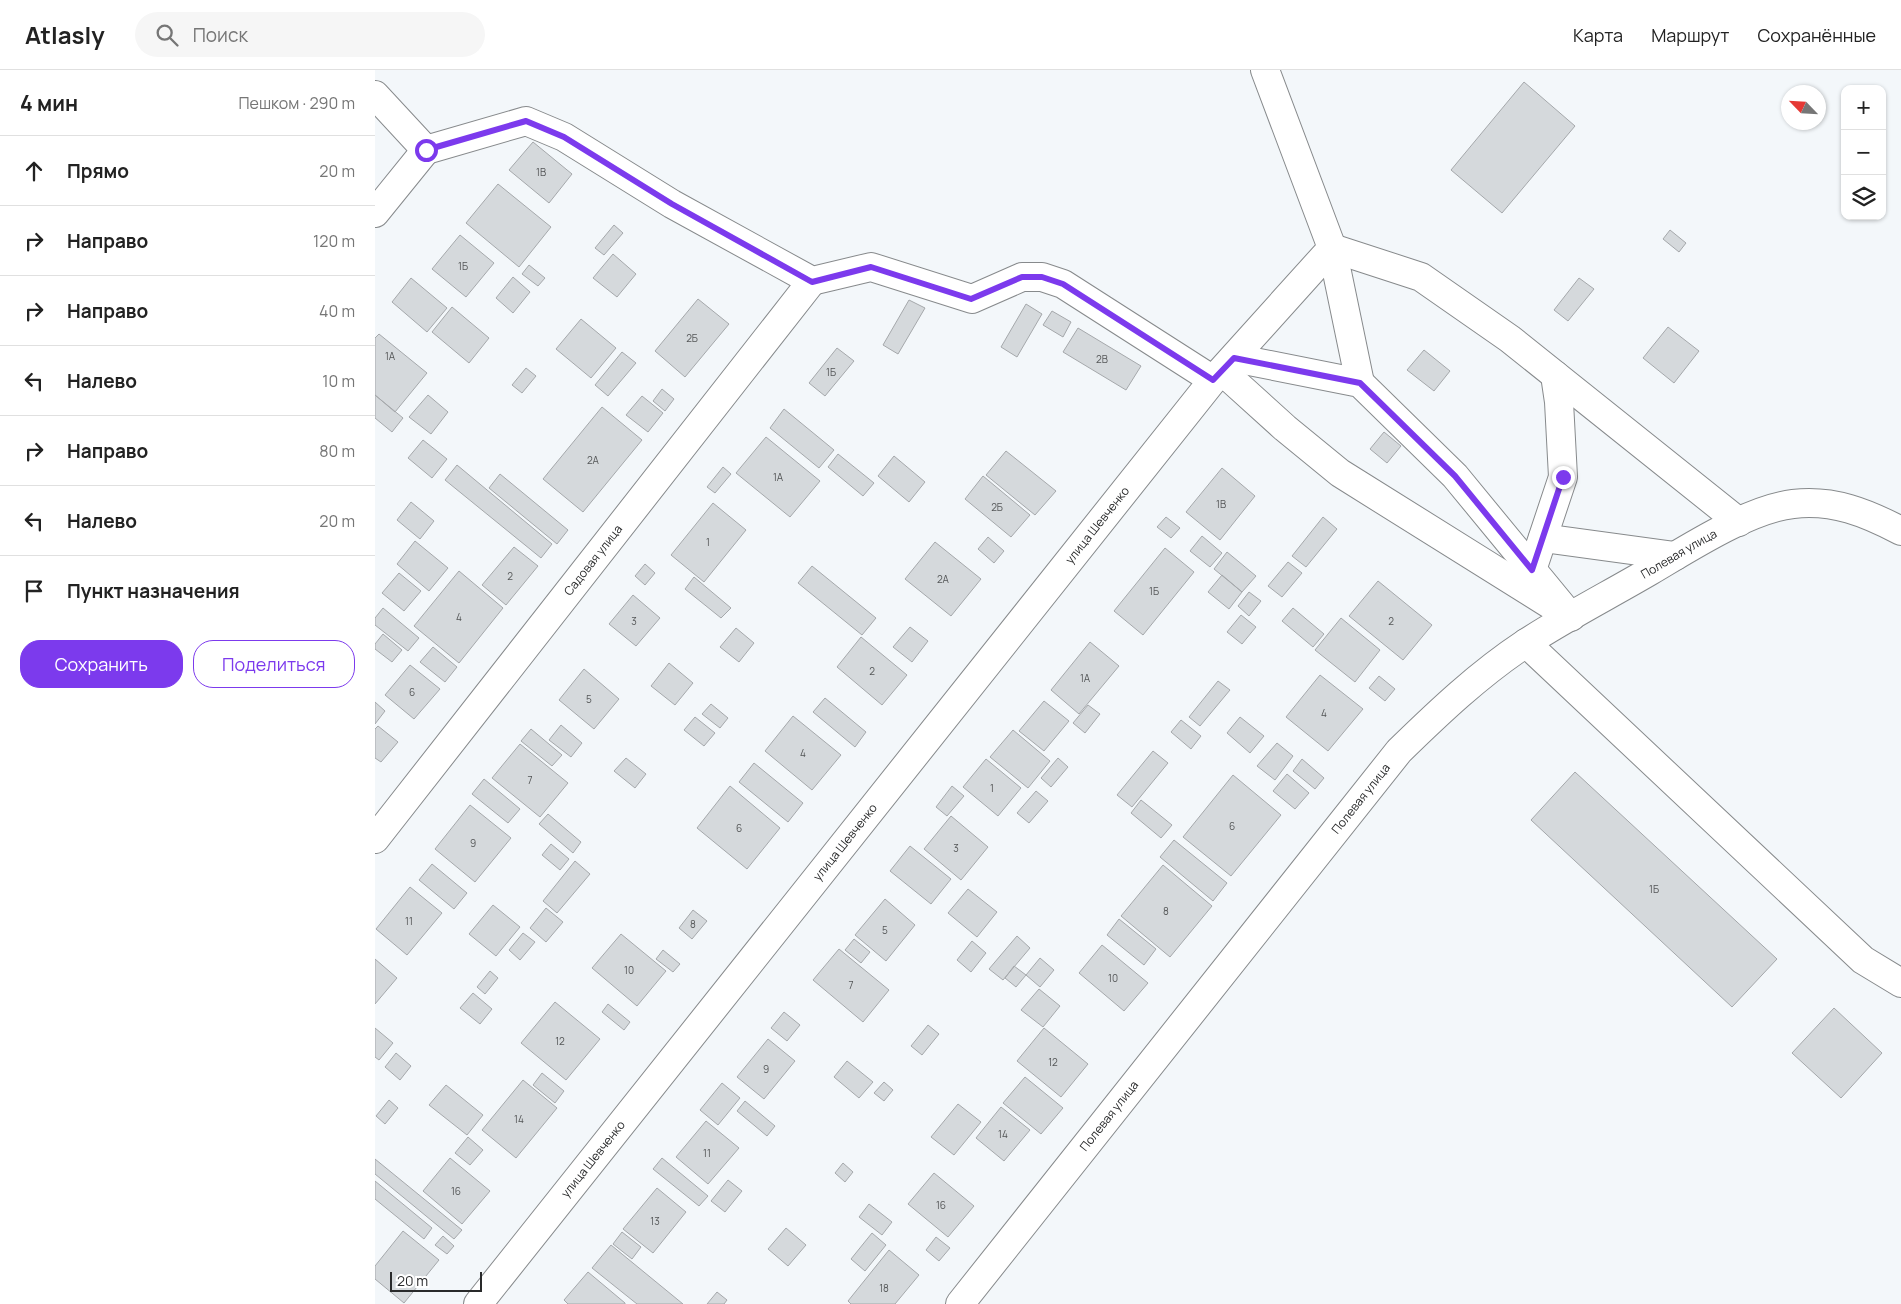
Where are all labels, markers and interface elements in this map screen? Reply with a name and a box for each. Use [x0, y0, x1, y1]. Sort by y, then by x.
search box [135, 12, 485, 57]
text: Atlasly [25, 18, 105, 51]
icon: search [153, 21, 181, 49]
text: Поиск [193, 22, 248, 48]
text: Карта [1573, 23, 1623, 47]
text: Маршрут [1651, 23, 1729, 47]
text: Сохранённые [1757, 23, 1876, 47]
north arrow [1781, 85, 1826, 130]
map controls [1841, 85, 1886, 220]
button: + [1841, 85, 1886, 130]
text: 4 мин [20, 89, 78, 117]
text: Пешком · 290 m [239, 92, 355, 114]
button: − [1841, 130, 1886, 175]
route start [415, 139, 438, 162]
icon: ahead [20, 157, 48, 185]
text: Прямо [67, 158, 129, 184]
text: 20 m [319, 160, 355, 182]
house number: 1В [536, 165, 546, 179]
button: layers [1841, 175, 1886, 220]
icon: right [20, 227, 48, 255]
text: Направо [67, 228, 148, 254]
text: 120 m [313, 230, 355, 252]
house number: 1Б [458, 259, 468, 273]
icon: right [20, 297, 48, 325]
text: Направо [67, 298, 148, 324]
text: 40 m [319, 300, 355, 322]
house number: 2Б [686, 331, 698, 345]
house number: 1А [385, 349, 396, 363]
house number: 2В [1096, 352, 1108, 366]
house number: 1Б [826, 365, 836, 379]
icon: left [20, 367, 48, 395]
text: Налево [67, 368, 137, 394]
text: 10 m [322, 370, 355, 392]
icon: right [20, 437, 48, 465]
text: Направо [67, 438, 148, 464]
text: 80 m [319, 440, 355, 462]
house number: 2А [587, 453, 600, 467]
route end [1552, 466, 1575, 489]
house number: 1А [773, 470, 784, 484]
street label: улица Шевченко [1061, 483, 1133, 567]
house number: 1В [1216, 497, 1226, 511]
house number: 2Б [991, 500, 1003, 514]
icon: left [20, 507, 48, 535]
text: Налево [67, 508, 137, 534]
text: 20 m [319, 510, 355, 532]
street label: Садовая улица [560, 521, 626, 599]
street label: Полевая улица [1638, 525, 1720, 583]
house number: 1 [706, 535, 710, 549]
house number: 2 [507, 569, 513, 583]
house number: 2А [937, 572, 950, 586]
icon: arrive [20, 577, 48, 605]
text: Пункт назначения [67, 578, 240, 604]
house number: 1Б [1149, 584, 1159, 598]
house number: 4 [456, 610, 462, 624]
house number: 3 [631, 614, 637, 628]
house number: 2 [1388, 614, 1394, 628]
button: Сохранить [20, 640, 183, 688]
button: Поделиться [193, 640, 355, 688]
house number: 2 [869, 664, 875, 678]
house number: 1А [1080, 671, 1091, 685]
house number: 6 [409, 685, 415, 699]
house number: 5 [586, 692, 592, 706]
house number: 4 [1321, 706, 1327, 720]
house number: 4 [800, 746, 806, 760]
street label: Полевая улица [1327, 760, 1394, 837]
house number: 7 [527, 773, 533, 787]
house number: 1 [990, 781, 994, 795]
street label: улица Шевченко [809, 800, 881, 884]
house number: 6 [1229, 819, 1235, 833]
house number: 6 [736, 821, 742, 835]
house number: 9 [470, 836, 476, 850]
house number: 3 [953, 841, 959, 855]
house number: 1Б [1649, 882, 1659, 896]
house number: 8 [1163, 904, 1169, 918]
house number: 11 [405, 914, 413, 928]
house number: 8 [690, 917, 696, 931]
house number: 5 [882, 923, 888, 937]
house number: 10 [624, 963, 634, 977]
house number: 10 [1108, 971, 1118, 985]
house number: 7 [848, 978, 854, 992]
house number: 12 [555, 1034, 565, 1048]
house number: 12 [1048, 1055, 1058, 1069]
house number: 9 [763, 1062, 769, 1076]
street label: Полевая улица [1076, 1077, 1142, 1154]
house number: 14 [514, 1112, 524, 1126]
street label: улица Шевченко [557, 1117, 629, 1201]
house number: 14 [998, 1127, 1008, 1141]
house number: 11 [703, 1146, 711, 1160]
house number: 16 [451, 1184, 461, 1198]
house number: 16 [936, 1198, 946, 1212]
house number: 13 [650, 1214, 660, 1228]
scale bar [390, 1269, 483, 1292]
text: 20 m [397, 1271, 428, 1290]
house number: 18 [879, 1281, 889, 1295]

